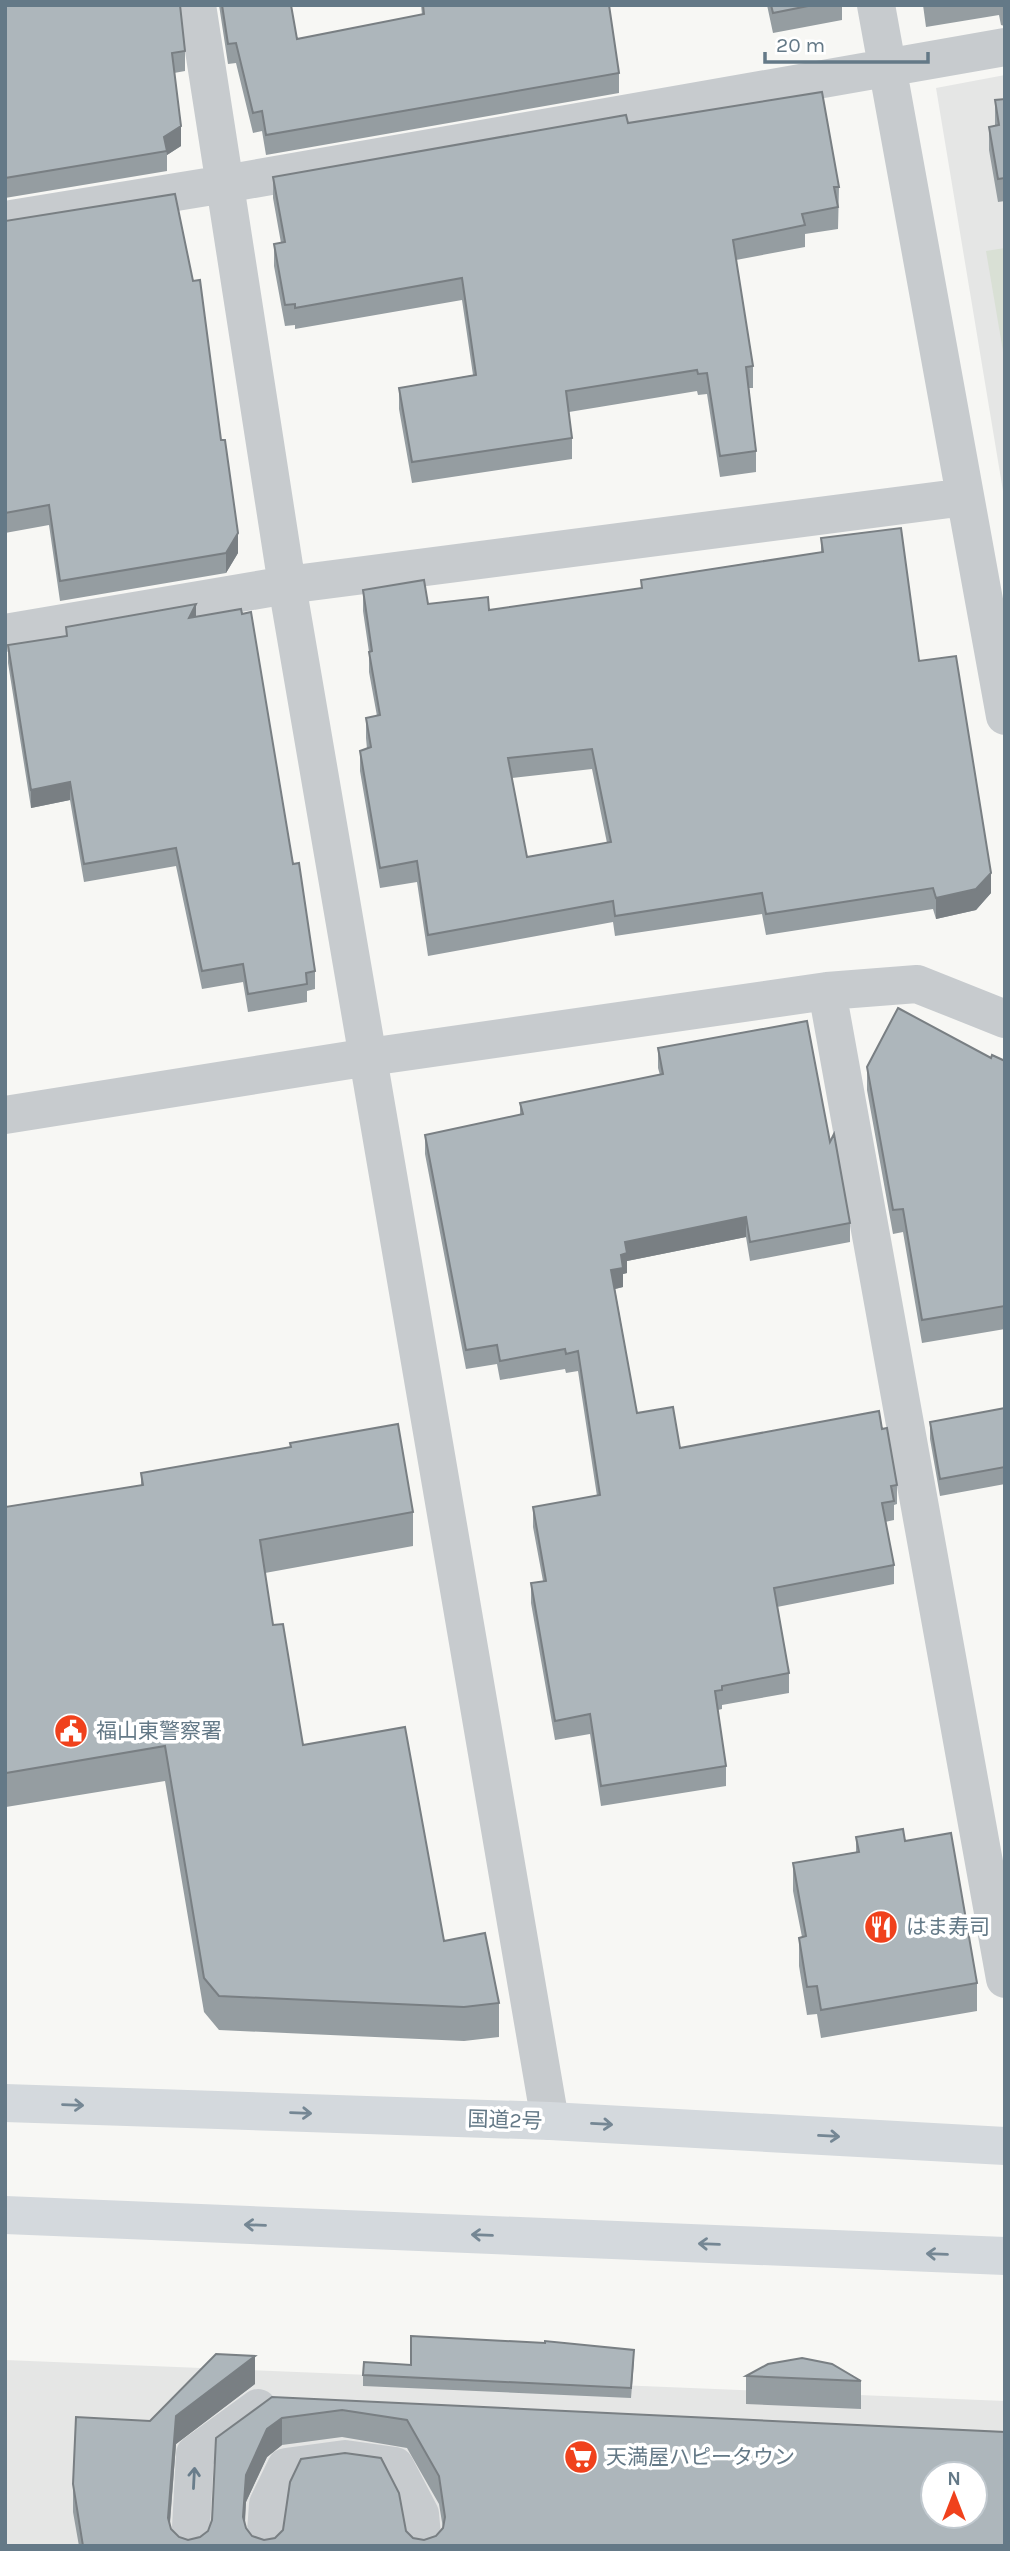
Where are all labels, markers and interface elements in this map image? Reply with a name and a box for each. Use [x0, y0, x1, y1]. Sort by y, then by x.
scale bar [765, 21, 928, 65]
text: 20 m [776, 33, 825, 57]
public building icon: 福山東警察署 [52, 1712, 90, 1750]
place label: 福山東警察署 [96, 1719, 222, 1743]
restaurant icon: はま寿司 [862, 1908, 900, 1946]
place label: はま寿司 [906, 1915, 990, 1939]
one-way arrow [62, 2099, 85, 2112]
one-way arrow [289, 2106, 312, 2119]
street label: 国道2号 [467, 2107, 543, 2133]
one-way arrow [590, 2118, 612, 2131]
one-way arrow [817, 2130, 840, 2143]
one-way arrow [243, 2219, 266, 2232]
one-way arrow [471, 2228, 494, 2241]
one-way arrow [698, 2238, 721, 2251]
one-way arrow [925, 2247, 948, 2260]
supermarket icon: 天満屋ハピータウン [562, 2438, 600, 2476]
place label: 天満屋ハピータウン [606, 2445, 795, 2469]
north arrow [919, 2460, 989, 2530]
one-way arrow [188, 2467, 201, 2489]
text: N [947, 2468, 961, 2490]

